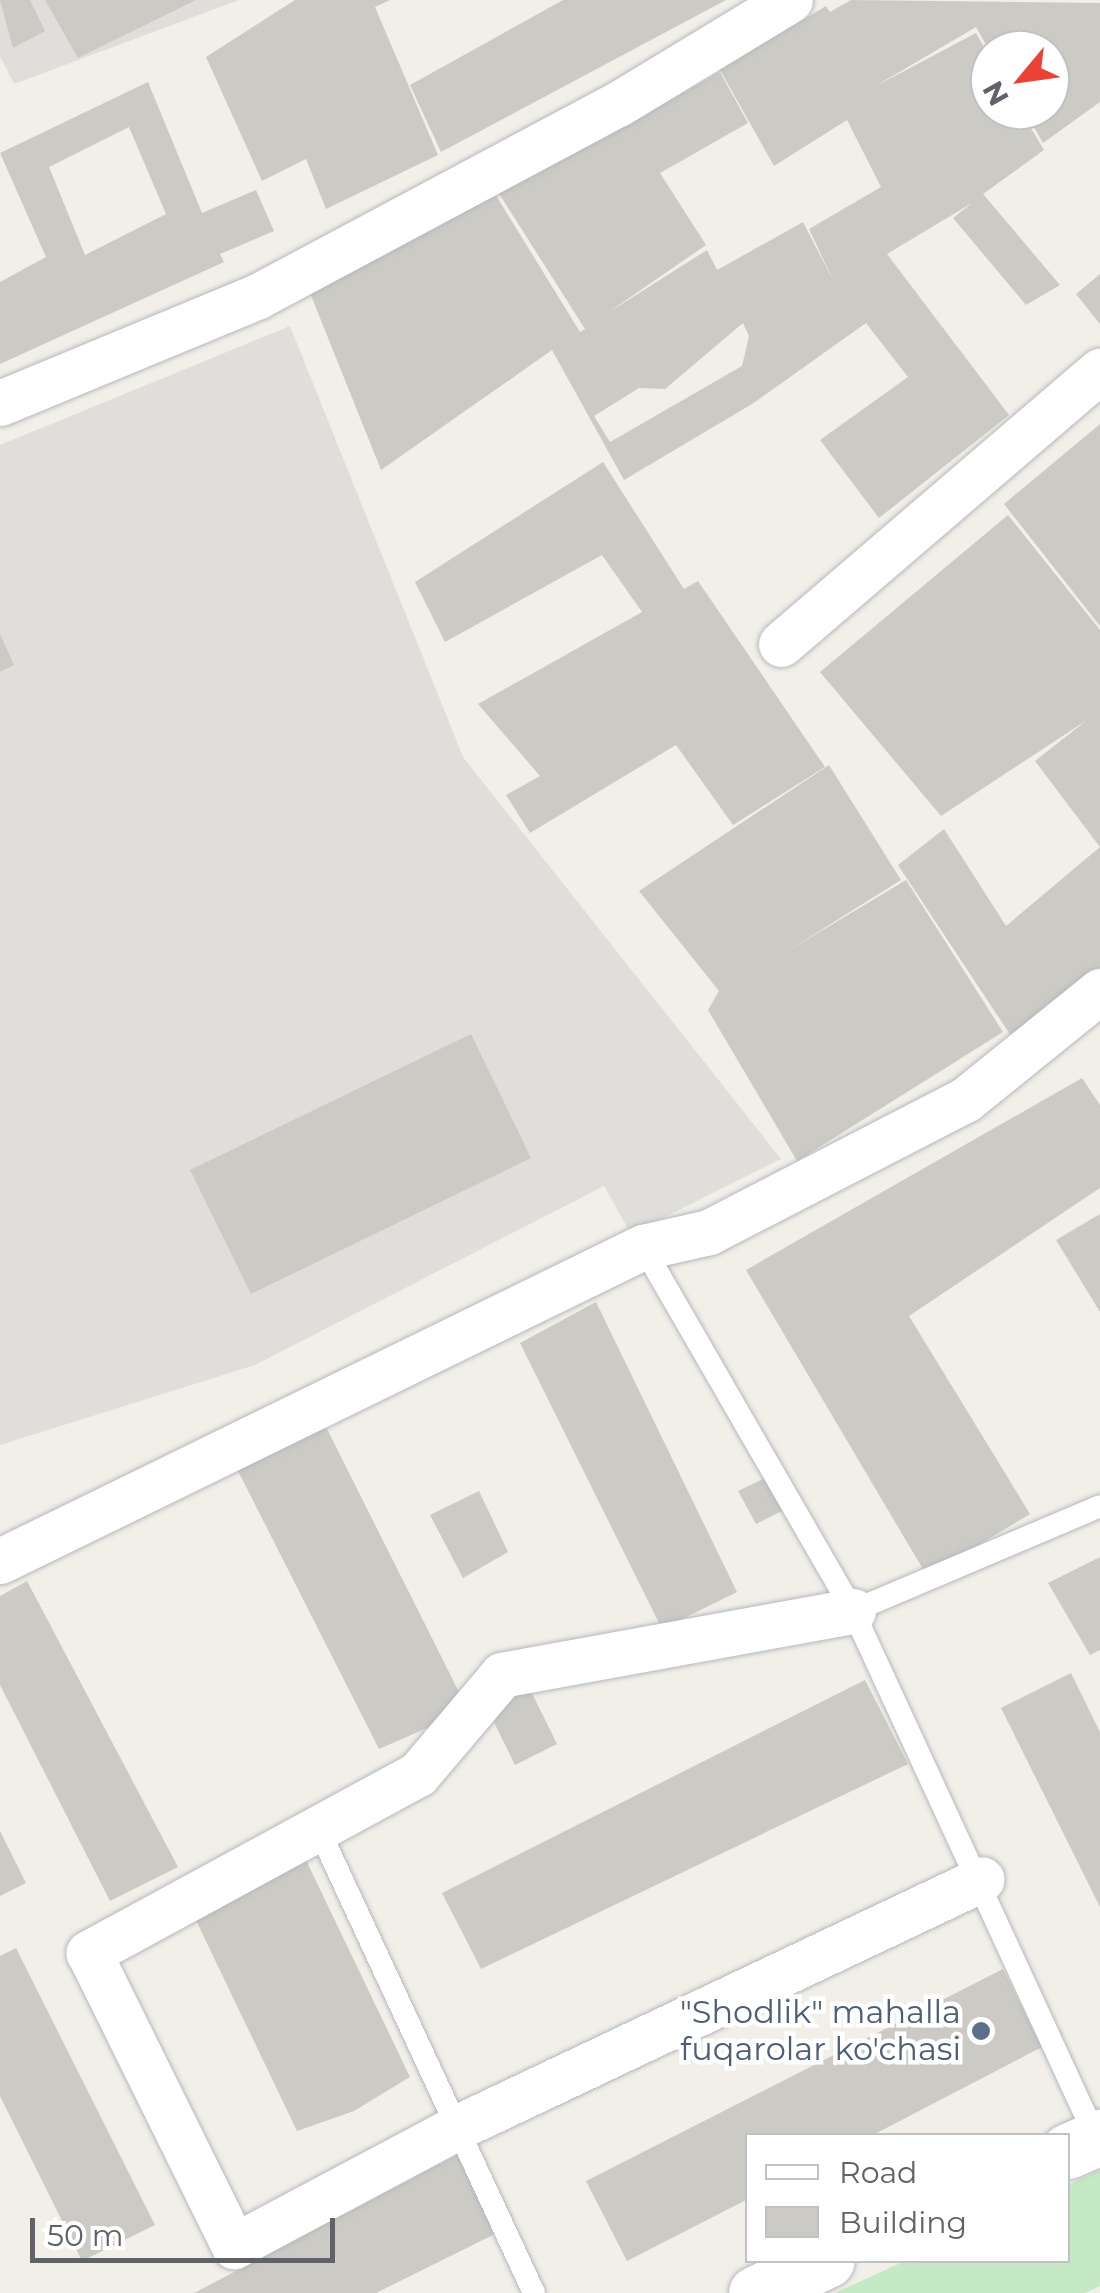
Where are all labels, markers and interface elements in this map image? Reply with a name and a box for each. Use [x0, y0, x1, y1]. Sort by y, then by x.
north arrow [970, 30, 1070, 130]
text: N [975, 75, 1016, 112]
place label: "Shodlik" mahalla fuqarolar ko'chasi [680, 1994, 961, 2069]
marker: "Shodlik" mahalla fuqarolar ko'chasi [970, 2020, 992, 2042]
legend [745, 2133, 1070, 2263]
text: Road [839, 2154, 917, 2191]
scale bar [35, 2198, 340, 2260]
text: Building [839, 2204, 967, 2241]
text: 50 m [47, 2217, 124, 2254]

